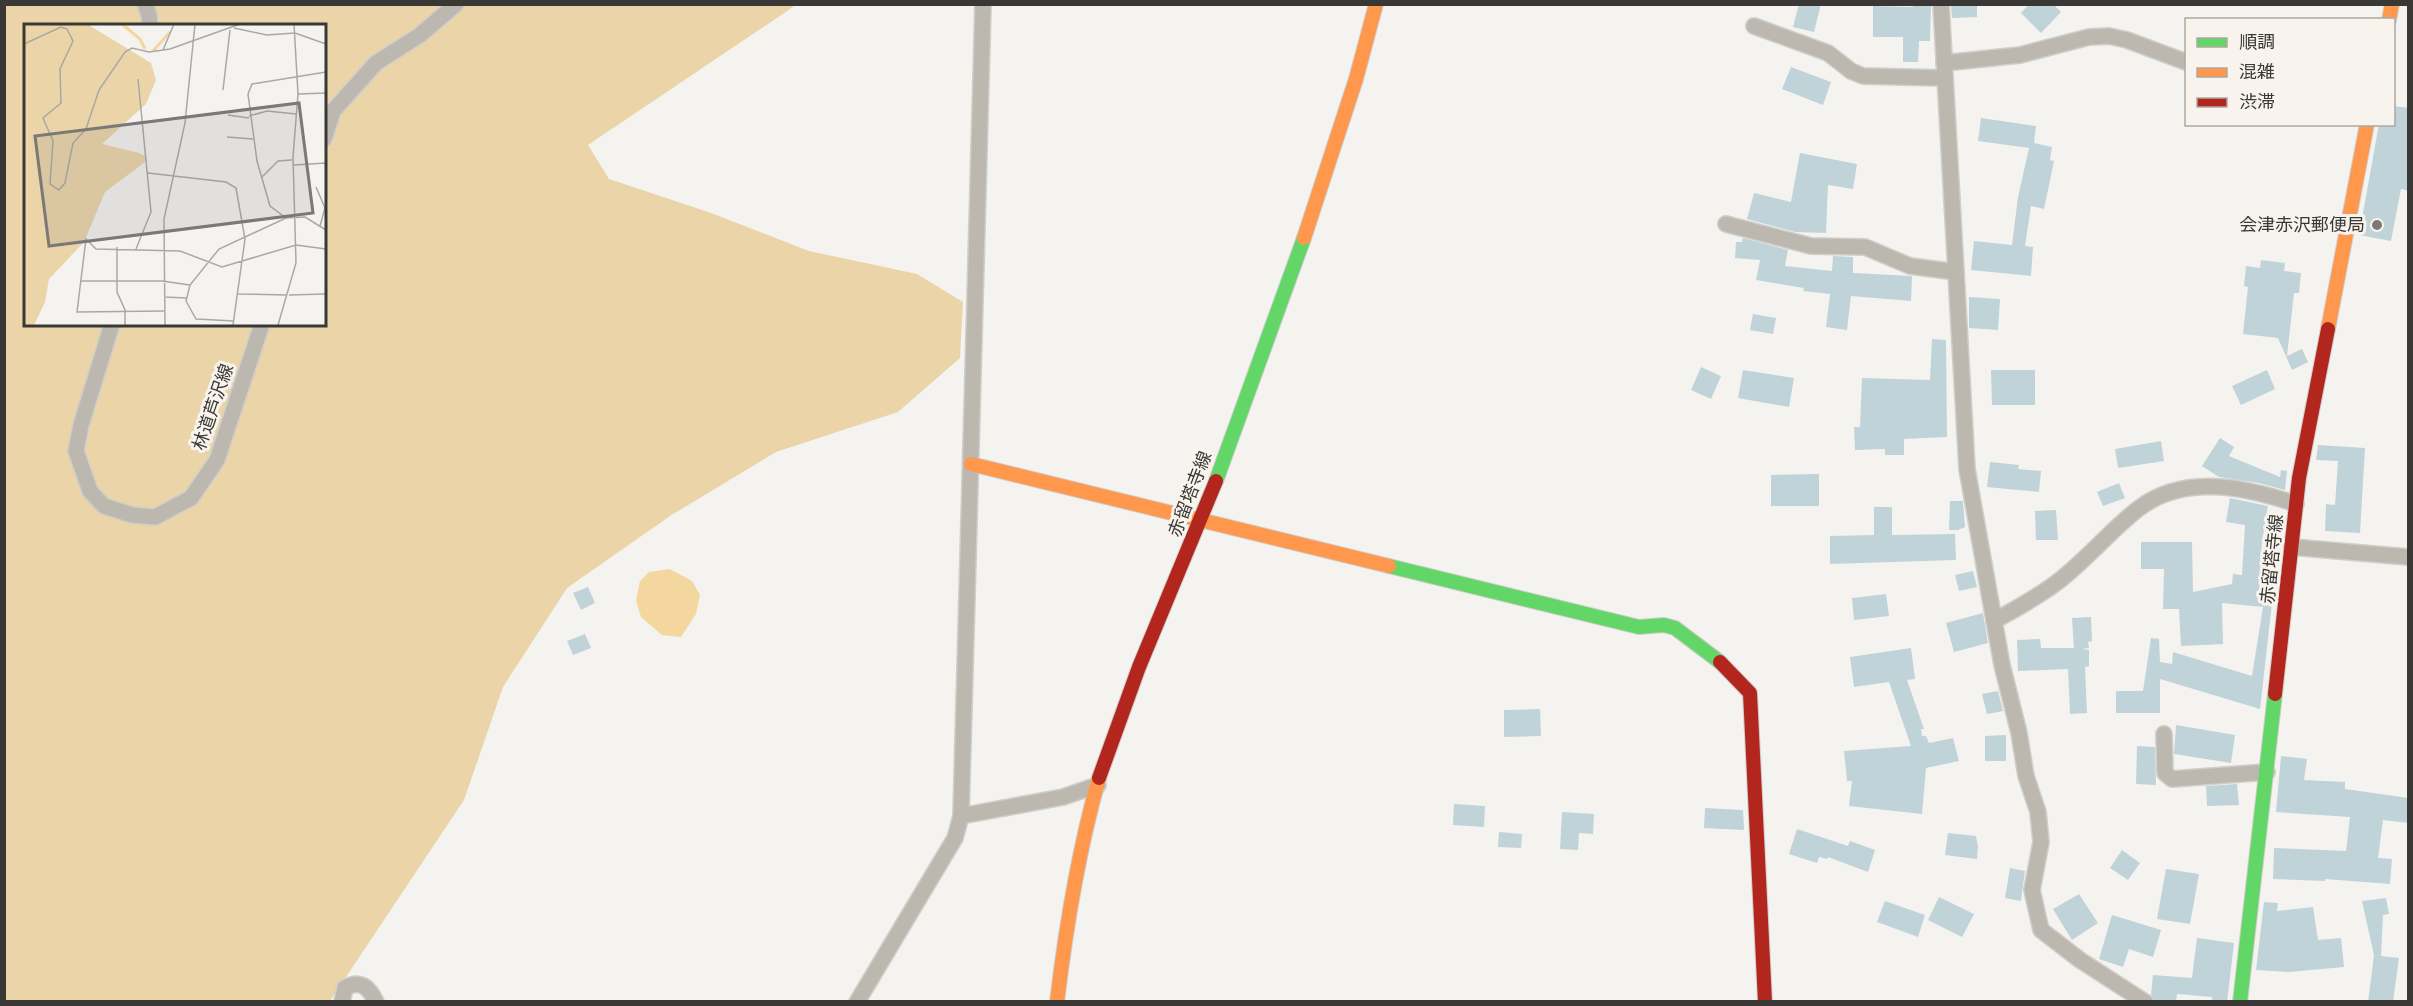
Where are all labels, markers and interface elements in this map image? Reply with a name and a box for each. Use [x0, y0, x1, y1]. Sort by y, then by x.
legend [2185, 18, 2395, 126]
inset map [24, 24, 326, 326]
text: 順調 [2239, 31, 2275, 53]
text: 混雑 [2239, 61, 2275, 83]
text: 渋滞 [2239, 91, 2275, 113]
place label: 会津赤沢郵便局 [2239, 214, 2365, 236]
marker: 会津赤沢郵便局 [2370, 218, 2384, 232]
street label: 林道芦沢線 [188, 361, 238, 453]
street label: 赤留塔寺線 [1164, 448, 1216, 540]
street label: 赤留塔寺線 [2256, 513, 2288, 605]

